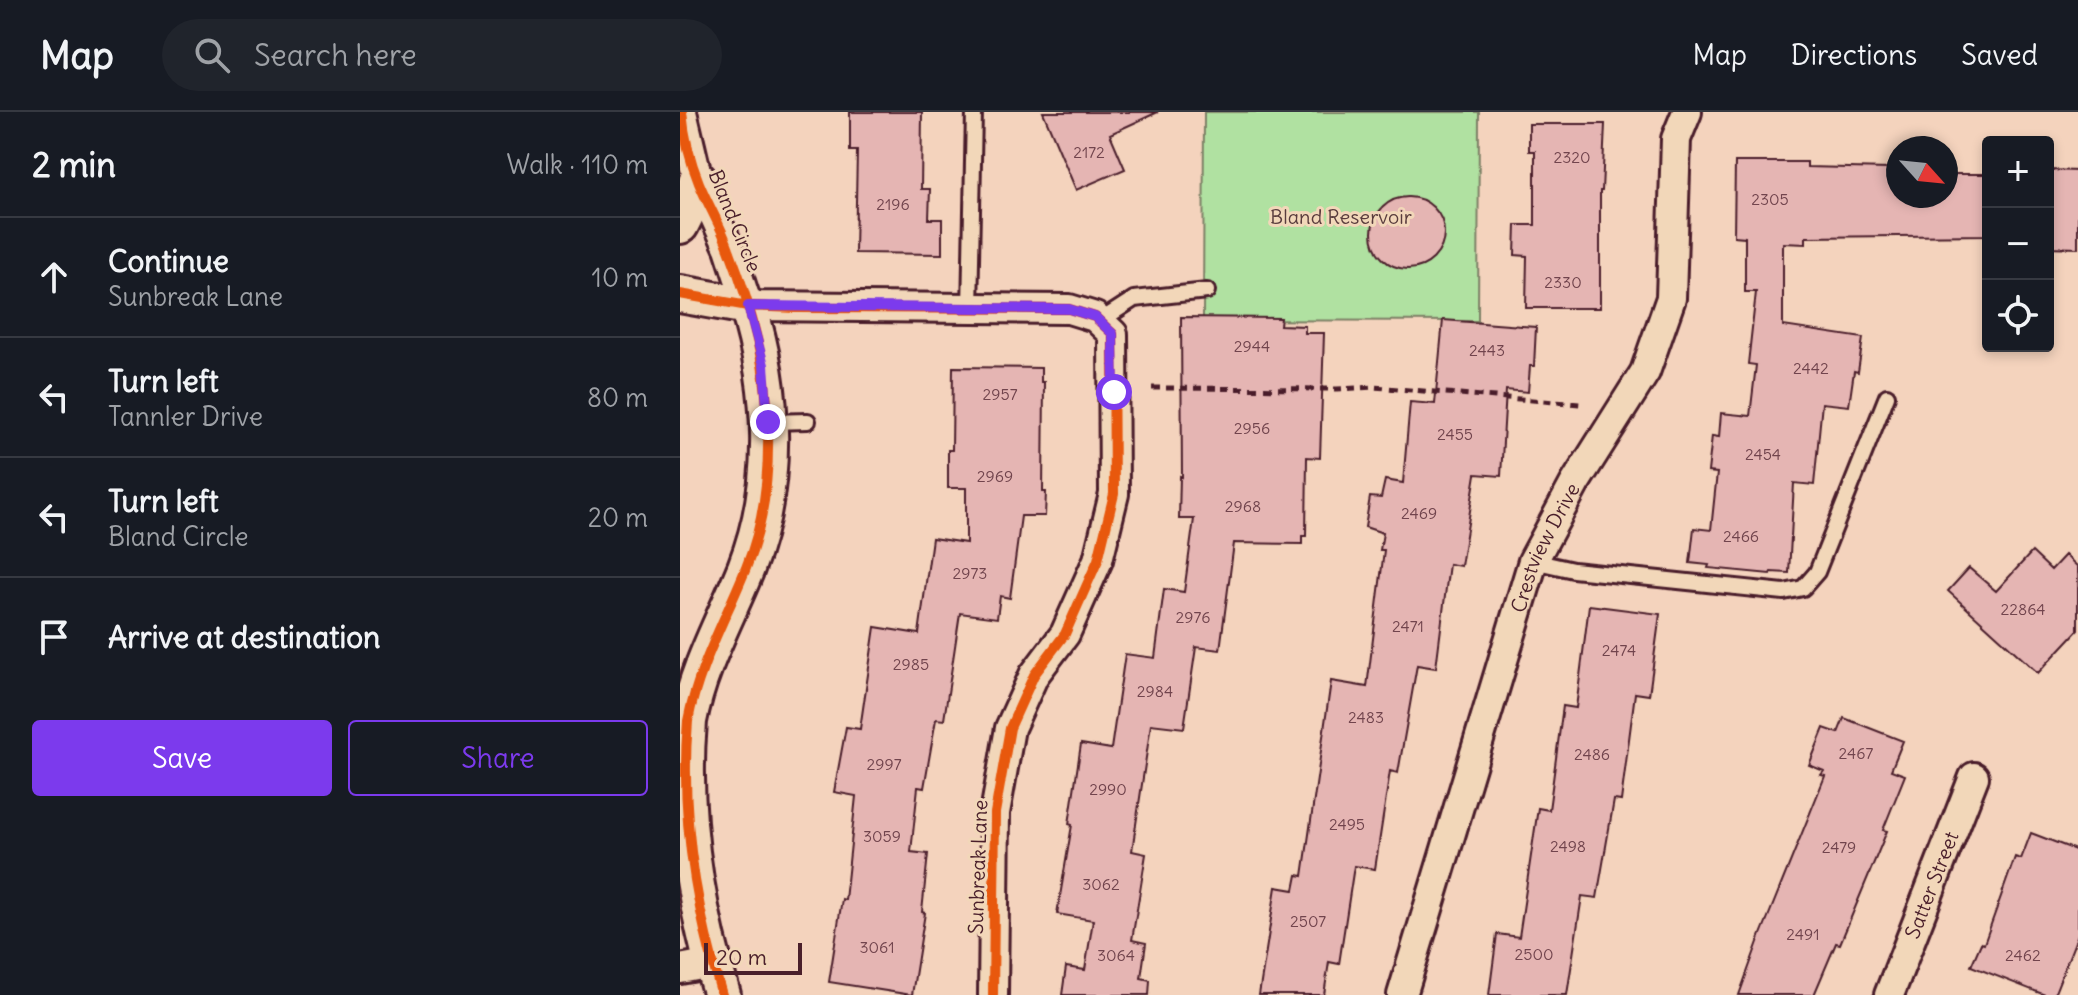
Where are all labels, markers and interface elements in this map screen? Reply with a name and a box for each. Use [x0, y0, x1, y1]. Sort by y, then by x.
search box [162, 19, 722, 91]
text: Map [40, 32, 114, 79]
icon: search [190, 33, 234, 77]
text: Search here [254, 36, 417, 74]
text: Map [1692, 37, 1747, 73]
text: Directions [1791, 37, 1917, 73]
text: Saved [1961, 37, 2038, 73]
north arrow [1886, 136, 1958, 208]
map controls [1982, 136, 2054, 352]
button: + [1982, 136, 2054, 208]
house number: 2172 [1073, 142, 1105, 162]
text: 2 min [32, 143, 116, 186]
house number: 2320 [1553, 147, 1591, 167]
text: Walk · 110 m [506, 148, 648, 181]
street label: Bland Circle [704, 166, 767, 276]
house number: 2305 [1751, 189, 1789, 209]
house number: 2196 [876, 194, 910, 214]
park label: Bland Reservoir [1270, 204, 1412, 229]
button: − [1982, 208, 2054, 280]
text: Continue [108, 242, 229, 280]
icon: ahead [32, 255, 76, 299]
text: 10 m [592, 261, 648, 294]
house number: 2330 [1544, 272, 1582, 292]
text: Sunbreak Lane [108, 280, 283, 313]
button: locate [1982, 280, 2054, 352]
house number: 2944 [1234, 336, 1270, 356]
house number: 2443 [1469, 340, 1505, 360]
house number: 2442 [1793, 358, 1829, 378]
text: Turn left [108, 362, 219, 400]
route start [1096, 374, 1132, 410]
icon: left [32, 375, 76, 419]
text: 80 m [587, 381, 648, 414]
house number: 2957 [982, 384, 1018, 404]
text: Tannler Drive [108, 400, 263, 433]
route end [750, 404, 786, 440]
house number: 2956 [1234, 418, 1270, 438]
house number: 2455 [1437, 424, 1473, 444]
house number: 2454 [1745, 444, 1781, 464]
house number: 2969 [977, 466, 1013, 486]
street label: Crestview Drive [1505, 479, 1585, 616]
text: Turn left [108, 482, 219, 520]
icon: left [32, 495, 76, 539]
house number: 2968 [1225, 496, 1261, 516]
text: 20 m [588, 501, 648, 534]
house number: 2469 [1401, 503, 1437, 523]
text: Bland Circle [108, 520, 249, 553]
house number: 2466 [1723, 526, 1759, 546]
house number: 2973 [953, 563, 987, 583]
house number: 22864 [2000, 599, 2046, 619]
house number: 2976 [1176, 607, 1210, 627]
icon: arrive [32, 615, 76, 659]
house number: 2471 [1392, 616, 1424, 636]
text: Arrive at destination [108, 618, 380, 656]
house number: 2474 [1602, 640, 1636, 660]
house number: 2985 [893, 654, 929, 674]
house number: 2984 [1137, 681, 1173, 701]
house number: 2483 [1348, 707, 1384, 727]
button: Save [32, 720, 332, 796]
button: Share [348, 720, 648, 796]
house number: 2467 [1839, 743, 1874, 763]
house number: 2486 [1574, 744, 1610, 764]
house number: 2997 [866, 754, 902, 774]
house number: 2990 [1089, 779, 1127, 799]
street label: Sunbreak Lane [963, 799, 992, 935]
house number: 2495 [1329, 814, 1365, 834]
house number: 3059 [863, 826, 901, 846]
street label: Satter Street [1899, 827, 1964, 942]
house number: 2498 [1550, 836, 1586, 856]
house number: 2479 [1822, 837, 1856, 857]
house number: 3062 [1082, 874, 1120, 894]
house number: 2507 [1290, 911, 1326, 931]
house number: 2491 [1786, 924, 1820, 944]
house number: 3061 [859, 937, 895, 957]
scale bar [704, 939, 802, 975]
text: 20 m [716, 943, 767, 971]
house number: 2500 [1514, 944, 1554, 964]
house number: 3064 [1097, 945, 1135, 965]
house number: 2462 [2005, 945, 2041, 965]

